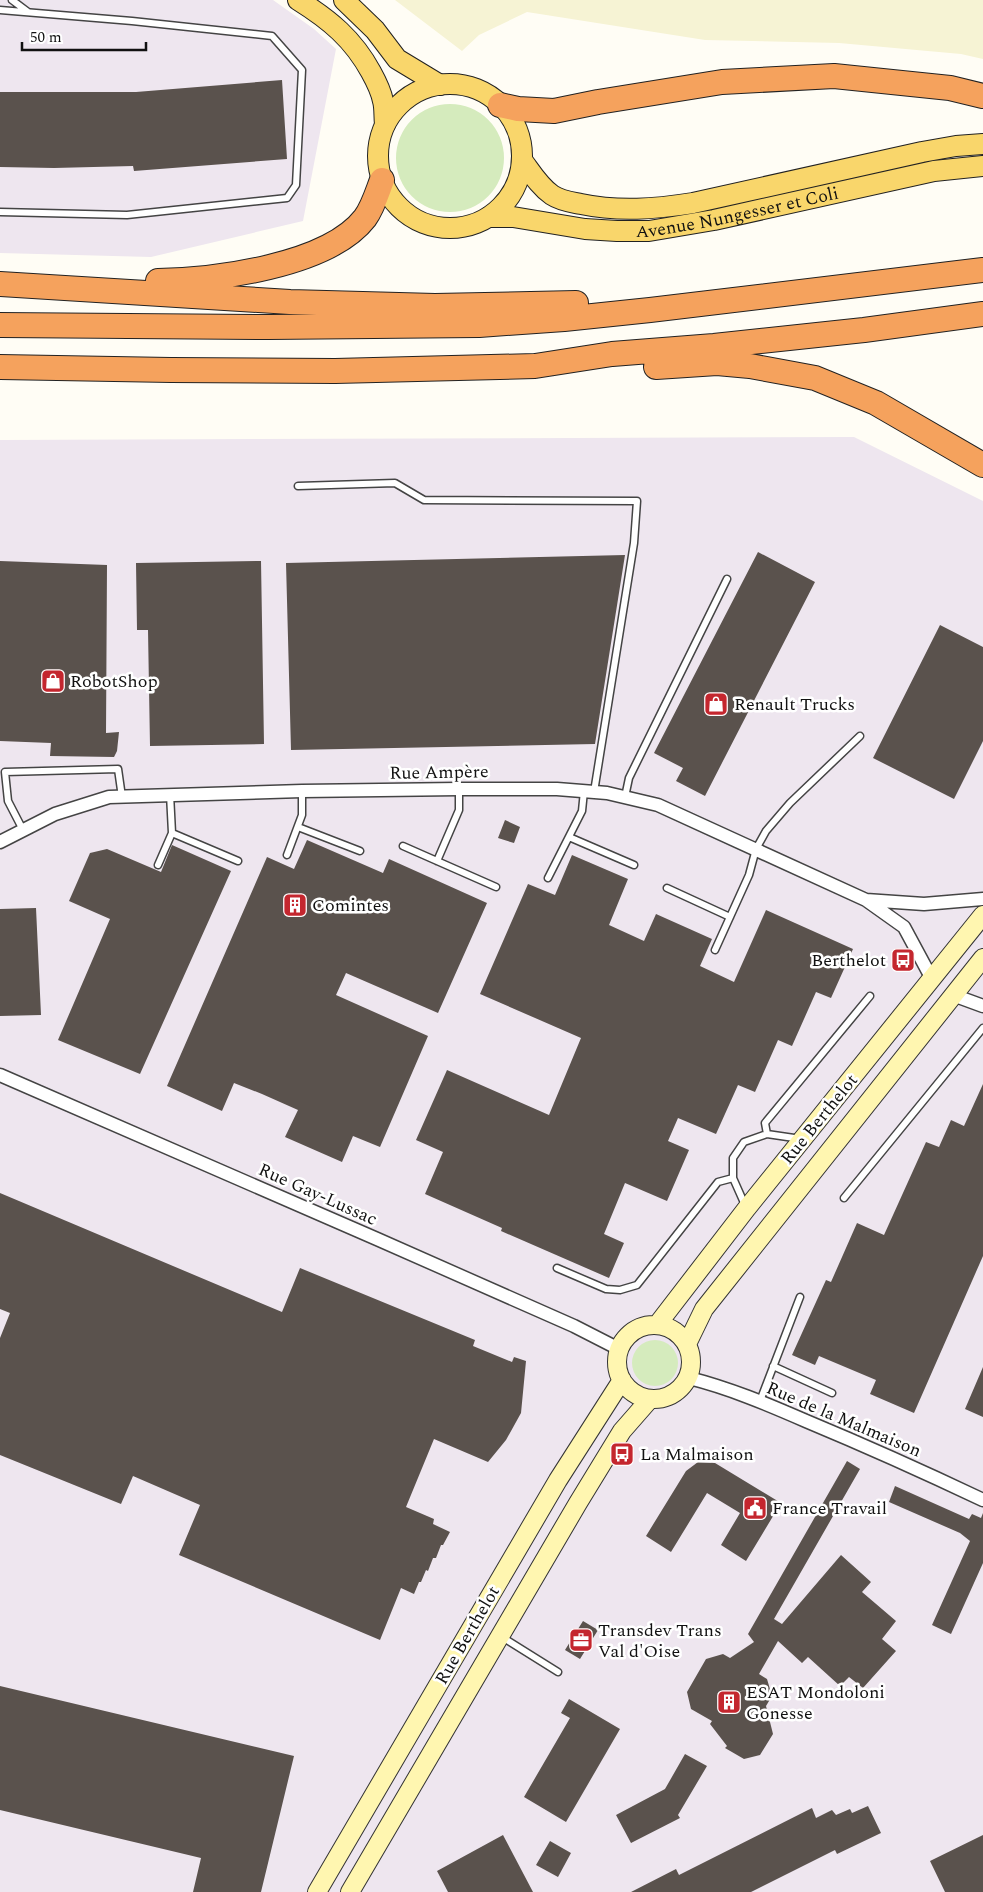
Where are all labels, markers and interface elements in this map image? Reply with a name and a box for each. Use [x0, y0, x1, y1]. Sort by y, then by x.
scale bar [22, 20, 146, 52]
text: 50 m [30, 26, 62, 49]
street label: Avenue Nungesser et Coli [636, 180, 841, 245]
shop icon: RobotShop [40, 668, 66, 694]
place label: RobotShop [70, 668, 158, 695]
shop icon: Renault Trucks [703, 691, 729, 717]
place label: Renault Trucks [734, 691, 855, 718]
street label: Rue Ampère [389, 758, 489, 787]
building icon: Comintes [282, 892, 308, 918]
place label: Comintes [312, 892, 389, 919]
place label: Berthelot [811, 947, 886, 974]
bus stop icon: Berthelot [890, 947, 916, 973]
street label: Rue Berthelot [774, 1068, 865, 1171]
street label: Rue Gay-Lussac [254, 1156, 381, 1233]
street label: Rue de la Malmaison [762, 1375, 926, 1464]
bus stop icon: La Malmaison [609, 1441, 635, 1467]
place label: La Malmaison [640, 1441, 754, 1468]
public building icon: France Travail [742, 1495, 768, 1521]
place label: France Travail [772, 1495, 887, 1522]
street label: Rue Berthelot [428, 1581, 507, 1690]
place label: Transdev Trans Val d'Oise [598, 1617, 722, 1665]
office icon: Transdev Trans Val d'Oise [568, 1627, 594, 1653]
place label: ESAT Mondoloni Gonesse [746, 1679, 885, 1727]
building icon: ESAT Mondoloni Gonesse [716, 1689, 742, 1715]

